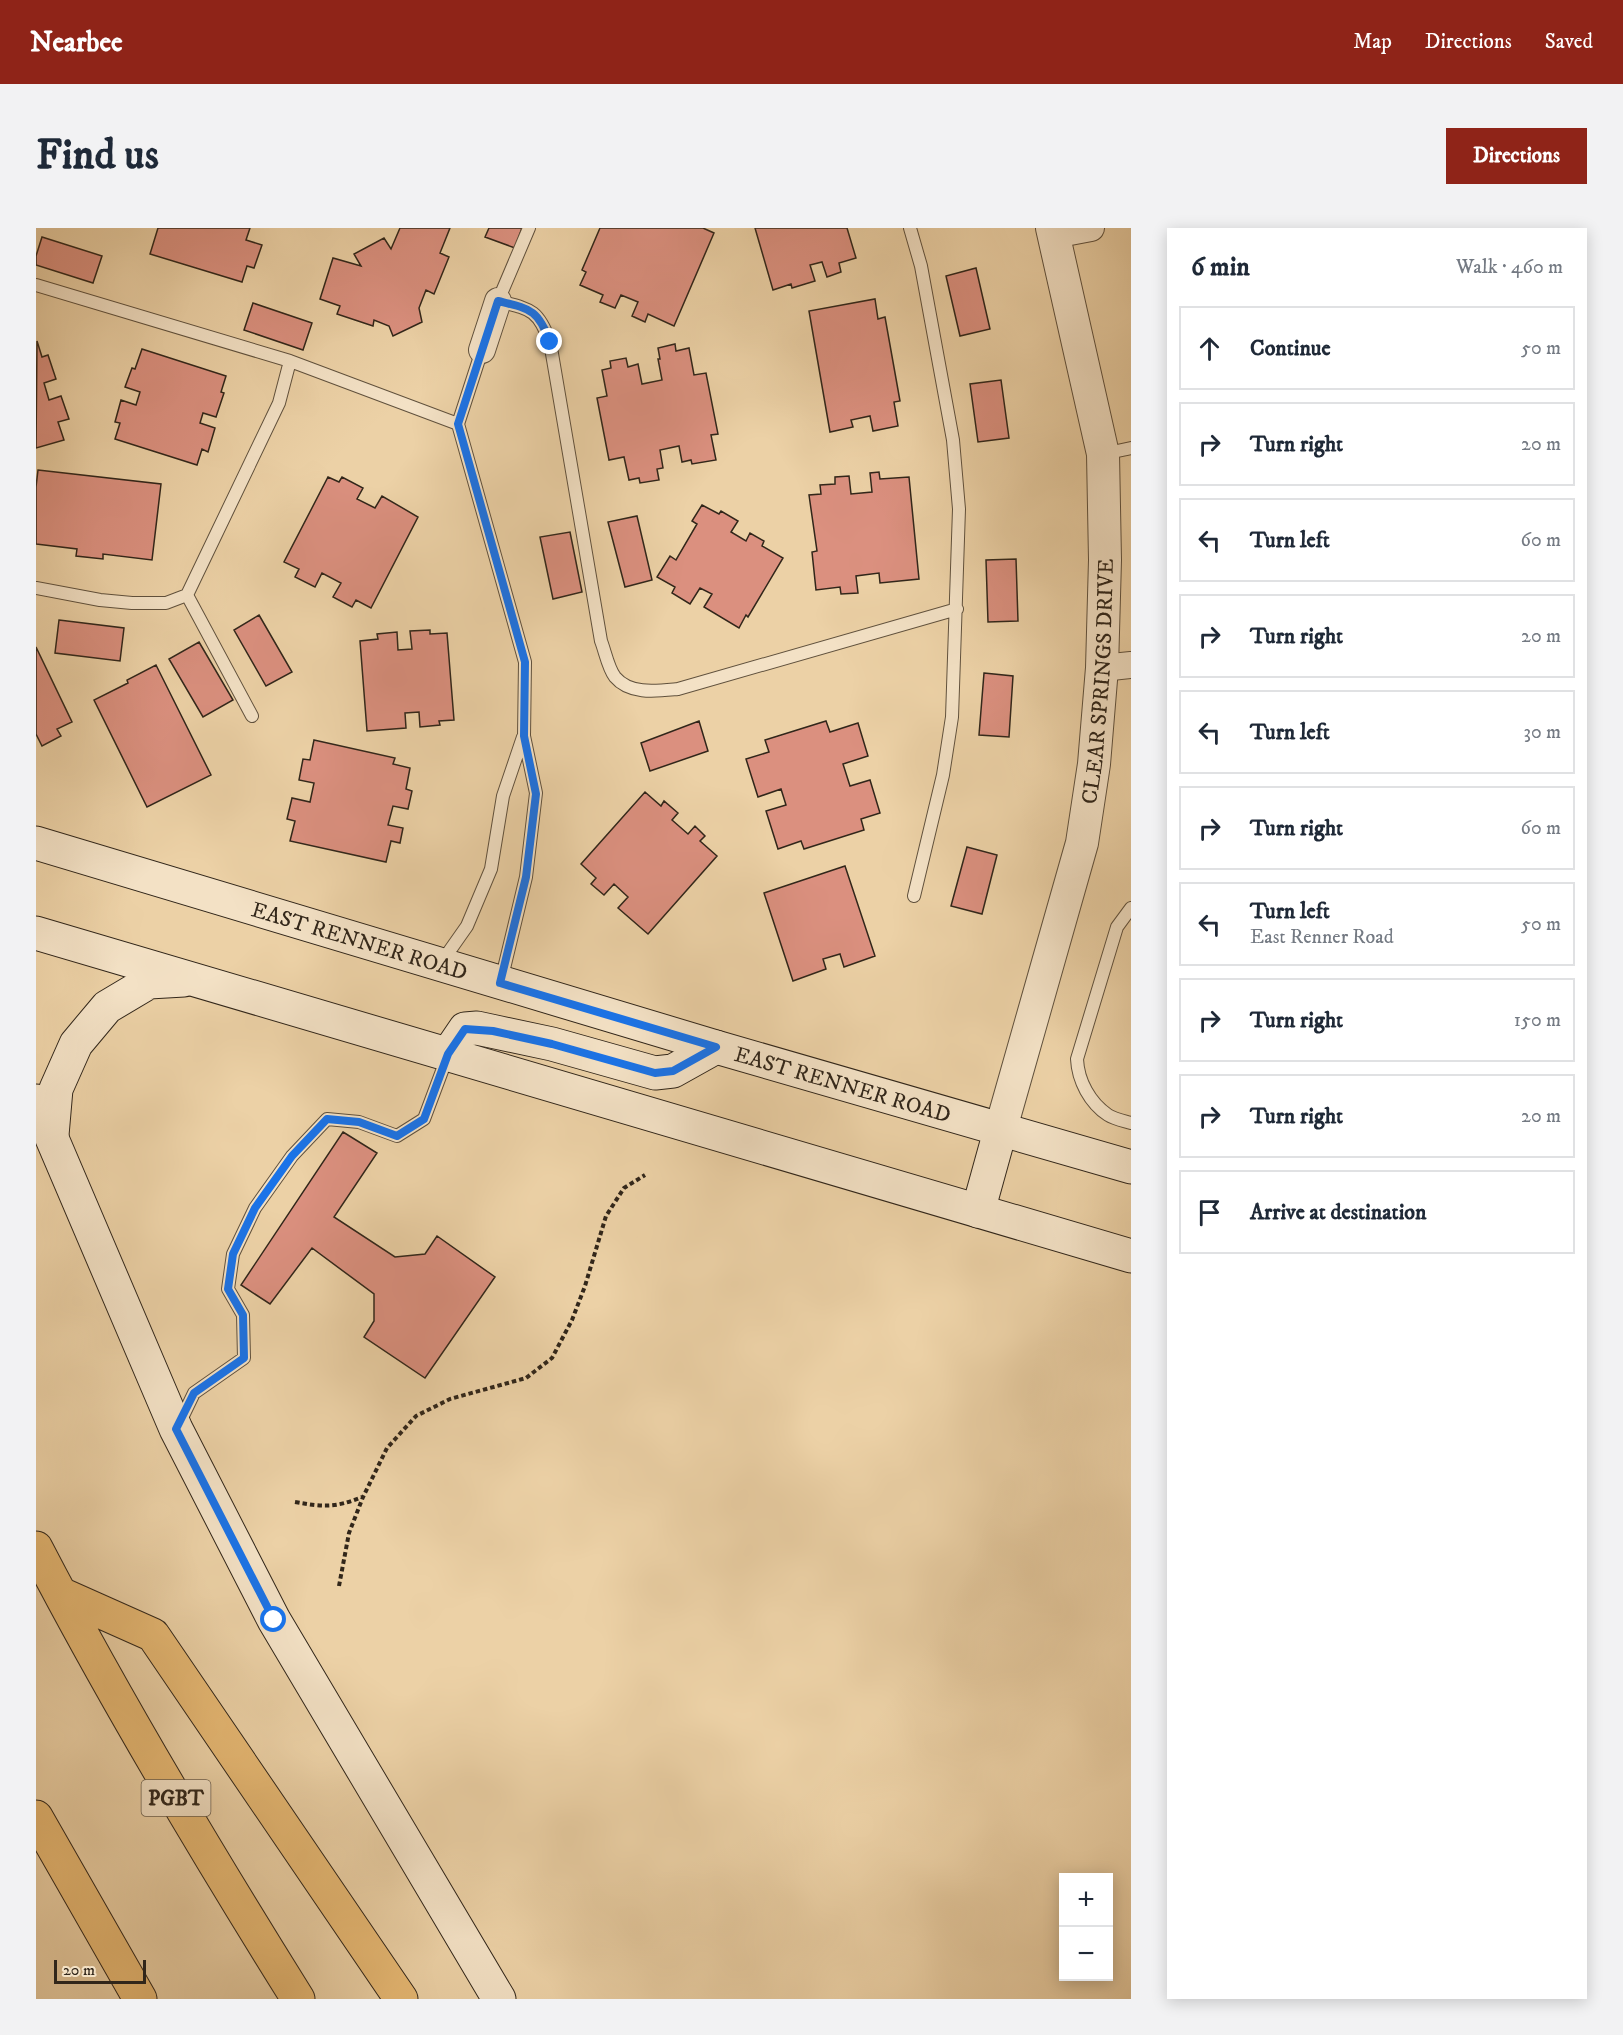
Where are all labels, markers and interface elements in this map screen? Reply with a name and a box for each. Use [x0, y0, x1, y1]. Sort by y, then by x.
text: Nearbee [30, 25, 123, 60]
text: Map [1353, 29, 1392, 55]
text: Directions [1425, 29, 1512, 55]
text: Saved [1545, 29, 1593, 55]
button: Directions [1446, 128, 1587, 184]
text: Find us [36, 130, 159, 182]
text: 6 min [1191, 251, 1250, 284]
text: Walk · 460 m [1456, 255, 1563, 280]
route end [536, 328, 562, 354]
icon: ahead [1193, 332, 1226, 365]
text: Continue [1250, 335, 1331, 362]
text: 50 m [1521, 336, 1561, 361]
icon: right [1193, 428, 1226, 461]
text: Turn right [1250, 431, 1343, 458]
text: 20 m [1521, 432, 1561, 457]
icon: left [1193, 524, 1226, 557]
text: Turn left [1250, 527, 1330, 554]
text: 60 m [1521, 528, 1561, 553]
street label: CLEAR SPRINGS DRIVE [1076, 558, 1120, 806]
icon: right [1193, 620, 1226, 653]
text: Turn right [1250, 623, 1343, 650]
text: 20 m [1521, 624, 1561, 649]
icon: left [1193, 716, 1226, 749]
text: Turn left [1250, 719, 1330, 746]
text: 30 m [1523, 720, 1561, 745]
icon: right [1193, 812, 1226, 845]
text: Turn right [1250, 815, 1343, 842]
text: 60 m [1521, 816, 1561, 841]
street label: EAST RENNER ROAD [248, 896, 471, 987]
text: Turn left [1250, 898, 1330, 925]
icon: left [1193, 908, 1226, 941]
text: 50 m [1521, 912, 1561, 937]
text: East Renner Road [1250, 925, 1394, 950]
icon: right [1193, 1004, 1226, 1037]
text: Turn right [1250, 1007, 1343, 1034]
text: 150 m [1514, 1008, 1561, 1033]
street label: EAST RENNER ROAD [731, 1041, 954, 1129]
icon: right [1193, 1100, 1226, 1133]
text: Turn right [1250, 1103, 1343, 1130]
text: 20 m [1521, 1104, 1561, 1129]
icon: arrive [1193, 1196, 1226, 1229]
text: Arrive at destination [1250, 1199, 1427, 1226]
route start [260, 1606, 286, 1632]
road number: PGBT [142, 1780, 210, 1816]
map controls [1059, 1873, 1113, 1981]
button: + [1059, 1873, 1113, 1927]
button: − [1059, 1927, 1113, 1981]
scale bar [54, 1957, 146, 1984]
text: 20 m [63, 1960, 95, 1980]

